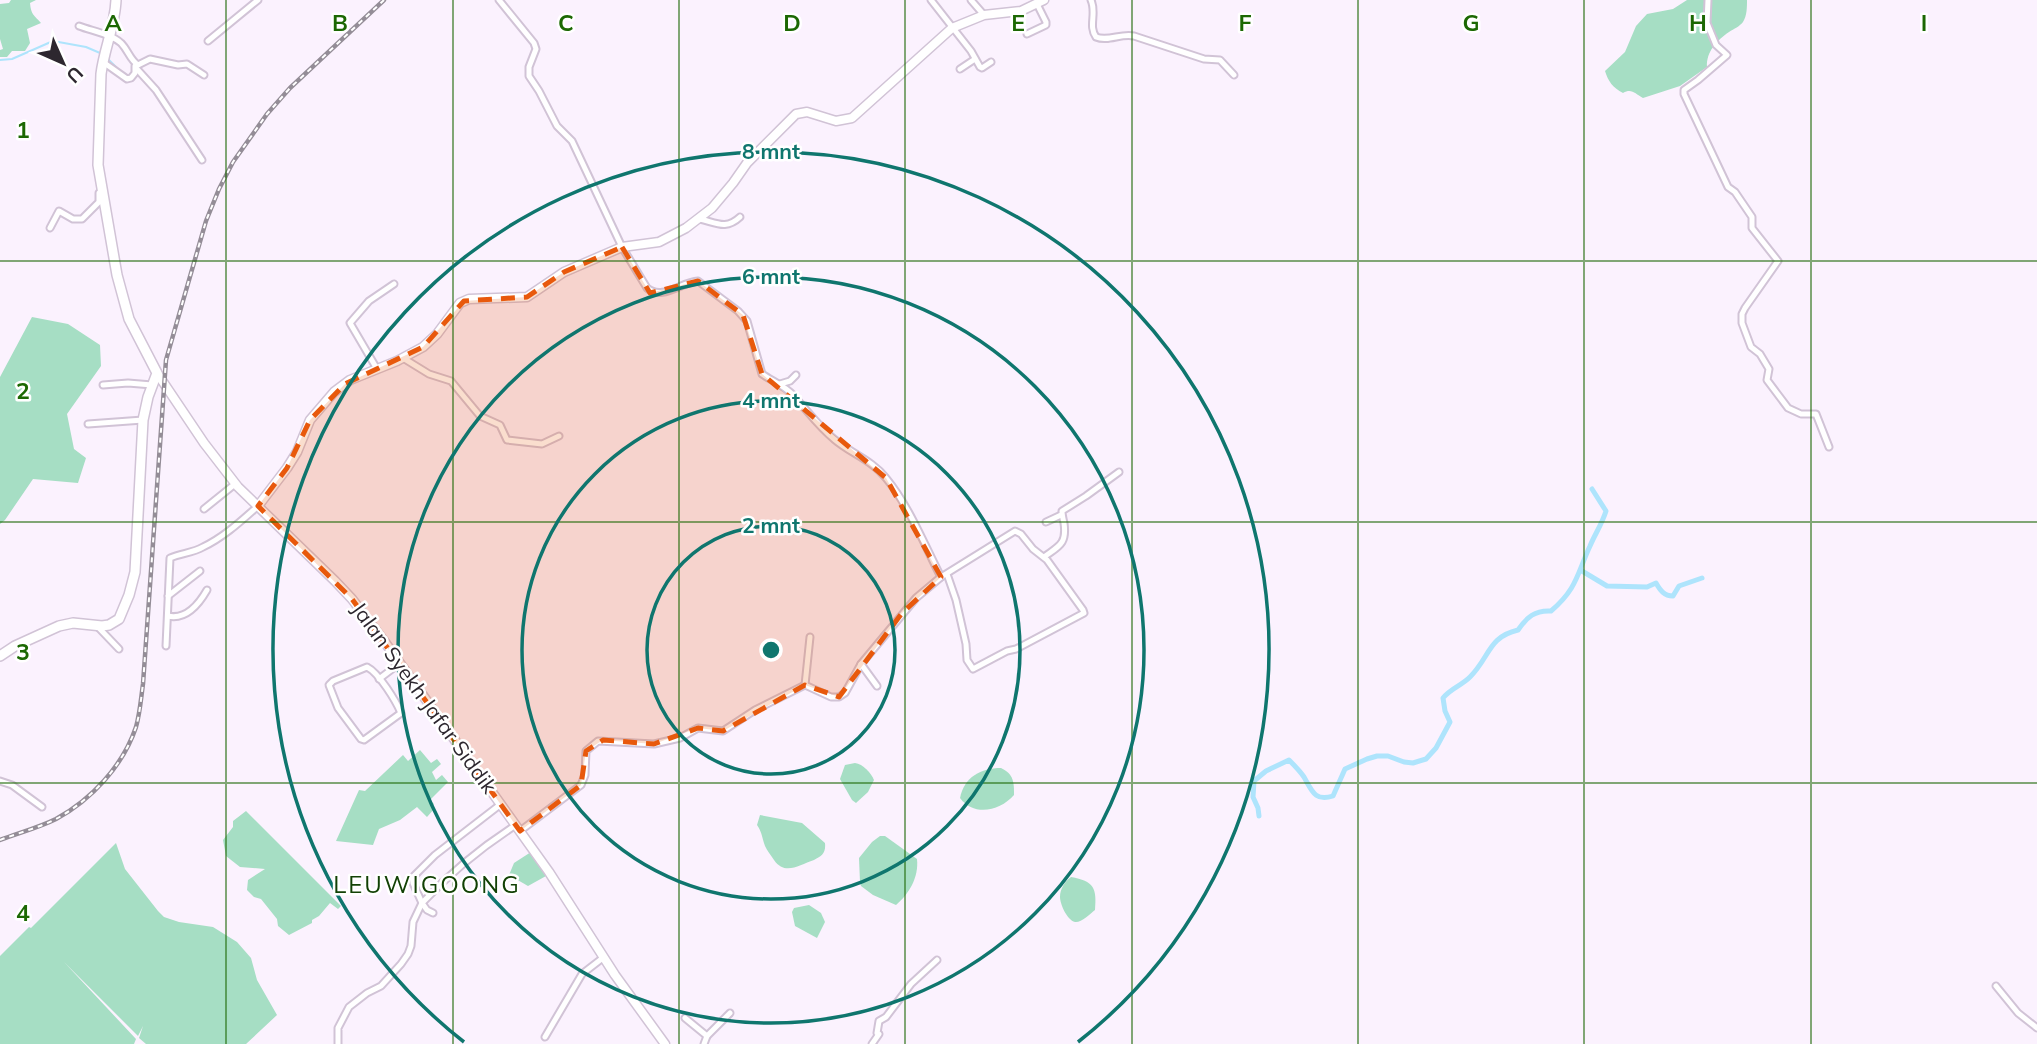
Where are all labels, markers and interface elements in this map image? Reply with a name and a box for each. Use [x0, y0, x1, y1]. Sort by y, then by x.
text: A [104, 8, 122, 37]
text: B [332, 8, 348, 37]
text: C [558, 8, 574, 37]
text: D [783, 8, 801, 37]
text: E [1011, 8, 1025, 37]
text: F [1238, 8, 1252, 37]
text: G [1462, 8, 1480, 37]
text: H [1689, 8, 1707, 37]
text: I [1921, 8, 1927, 37]
north arrow [28, 28, 98, 98]
text: U [62, 62, 88, 88]
text: 1 [16, 115, 30, 144]
text: 8 mnt [742, 138, 800, 164]
text: 6 mnt [742, 263, 800, 289]
text: 2 [16, 376, 30, 405]
text: 4 mnt [742, 387, 800, 413]
text: 2 mnt [742, 512, 800, 538]
street label: Jalan Syekh Jafar Siddik [347, 597, 503, 798]
text: 3 [16, 637, 30, 666]
centre of rings [759, 638, 783, 662]
district label: LEUWIGOONG [333, 869, 521, 899]
text: 4 [16, 898, 30, 927]

